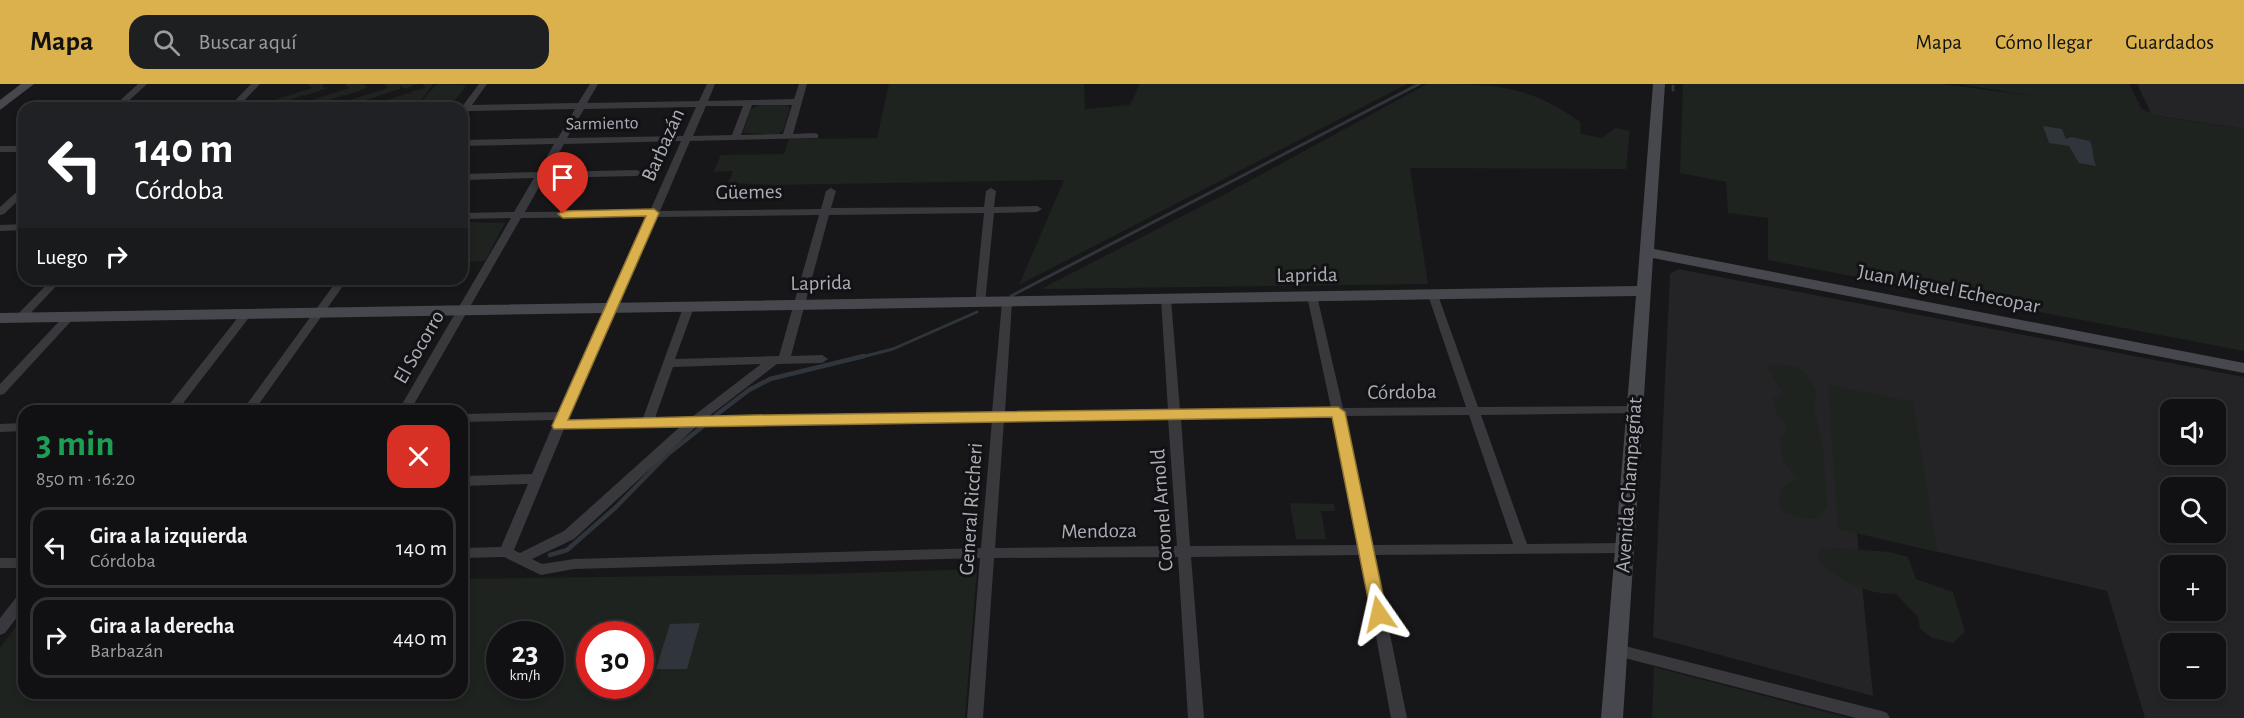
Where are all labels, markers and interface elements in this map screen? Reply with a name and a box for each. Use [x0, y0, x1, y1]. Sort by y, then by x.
search box [129, 15, 549, 69]
icon: search [150, 26, 183, 59]
text: Mapa [30, 28, 93, 56]
text: Buscar aquí [198, 31, 297, 53]
text: Mapa [1916, 32, 1962, 53]
text: Cómo llegar [1995, 32, 2092, 53]
text: Guardados [2125, 32, 2214, 53]
street label: Barbazán [638, 106, 688, 184]
street label: Sarmiento [565, 114, 639, 134]
icon: left [36, 126, 114, 204]
text: 140 m [135, 128, 233, 170]
pin [537, 152, 588, 214]
icon: arrive [546, 161, 579, 194]
text: Córdoba [135, 177, 224, 204]
street label: Güemes [715, 181, 783, 203]
icon: right [100, 240, 133, 273]
text: Luego [36, 246, 88, 268]
street label: Juan Miguel Echecopar [1856, 261, 2042, 317]
street label: Laprida [1276, 264, 1338, 286]
street label: Laprida [790, 272, 852, 294]
street label: El Socorro [390, 307, 448, 387]
street label: Córdoba [1367, 381, 1437, 403]
street label: Avenida Champagñat [1612, 396, 1646, 574]
map controls [2160, 399, 2226, 699]
button: sound [2160, 399, 2226, 465]
button: close [387, 425, 450, 488]
text: 3 min [36, 426, 114, 462]
street label: General Riccheri [956, 442, 986, 576]
street label: Coronel Arnold [1147, 448, 1177, 572]
text: 850 m · 16:20 [36, 469, 135, 489]
button: search [2160, 477, 2226, 543]
street label: Mendoza [1061, 520, 1137, 542]
text: Gira a la izquierda [90, 525, 248, 547]
icon: left [39, 531, 72, 564]
text: 140 m [396, 537, 447, 559]
text: Córdoba [90, 551, 156, 571]
button: + [2160, 555, 2226, 621]
position arrow [1347, 582, 1411, 646]
text: Gira a la derecha [90, 615, 235, 637]
icon: right [39, 621, 72, 654]
speed limit sign: 30 [576, 621, 654, 699]
text: 440 m [393, 627, 447, 649]
button: − [2160, 633, 2226, 699]
text: 23 [511, 638, 539, 668]
text: Barbazán [90, 641, 163, 661]
text: km/h [510, 668, 540, 683]

